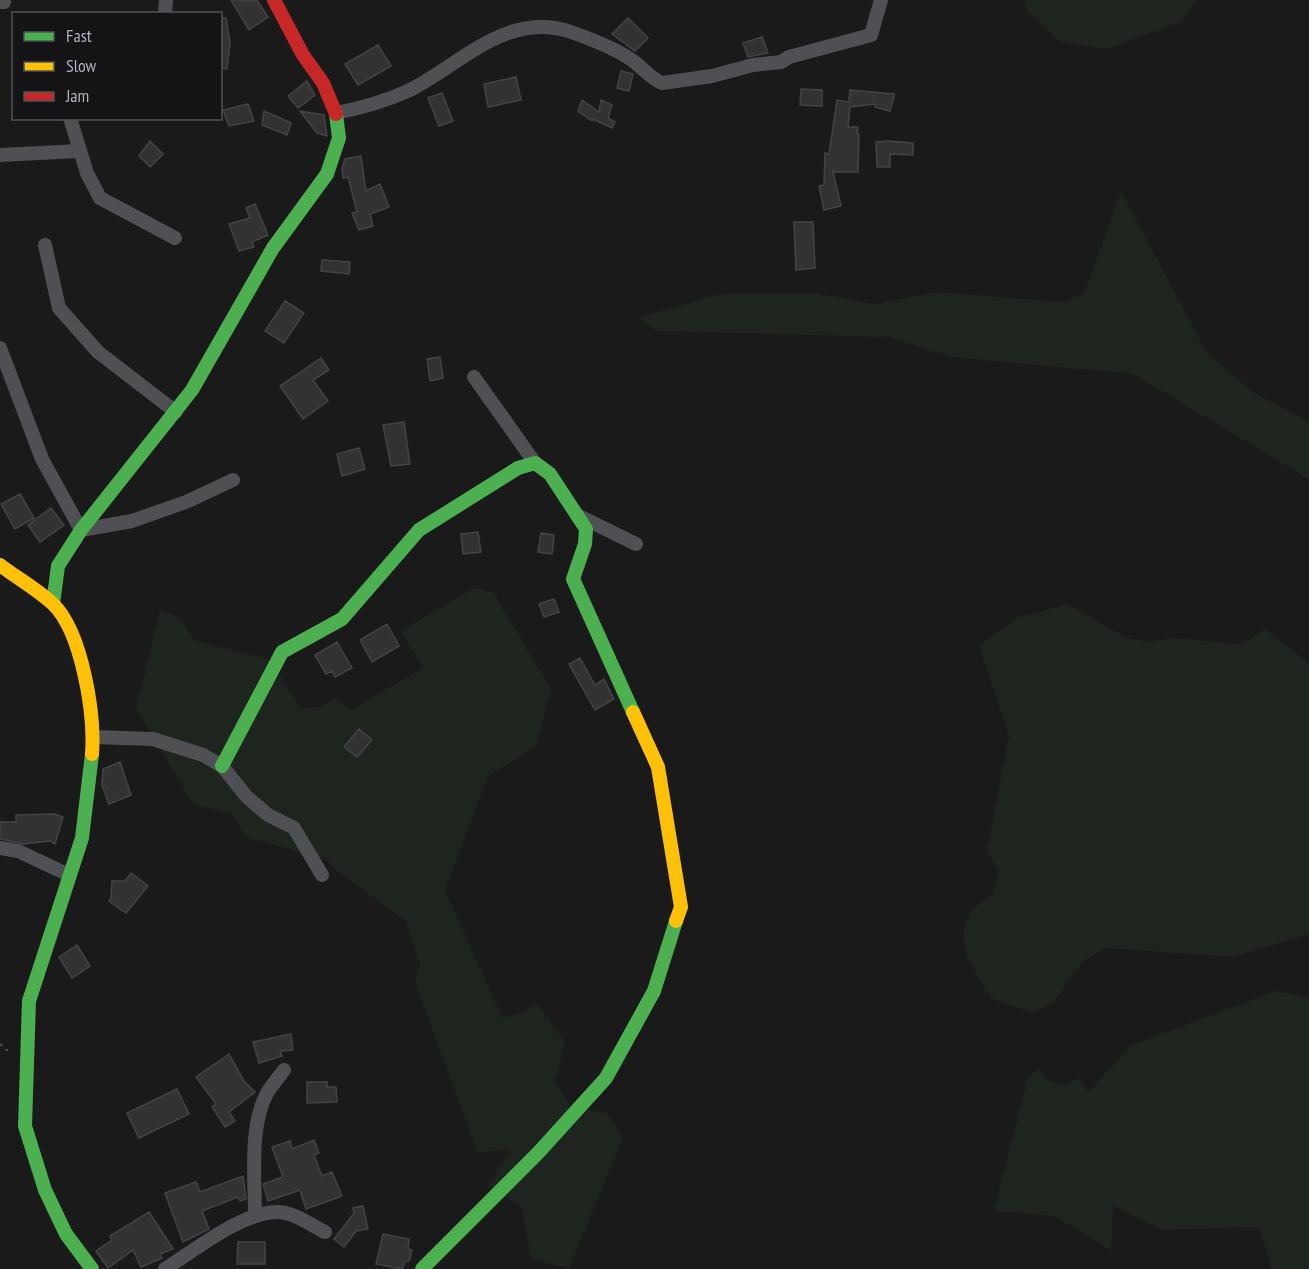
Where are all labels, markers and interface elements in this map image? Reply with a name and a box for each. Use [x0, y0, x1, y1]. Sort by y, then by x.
legend [12, 12, 222, 120]
text: Fast [66, 24, 92, 47]
text: Slow [66, 54, 97, 77]
text: Jam [65, 84, 89, 107]

